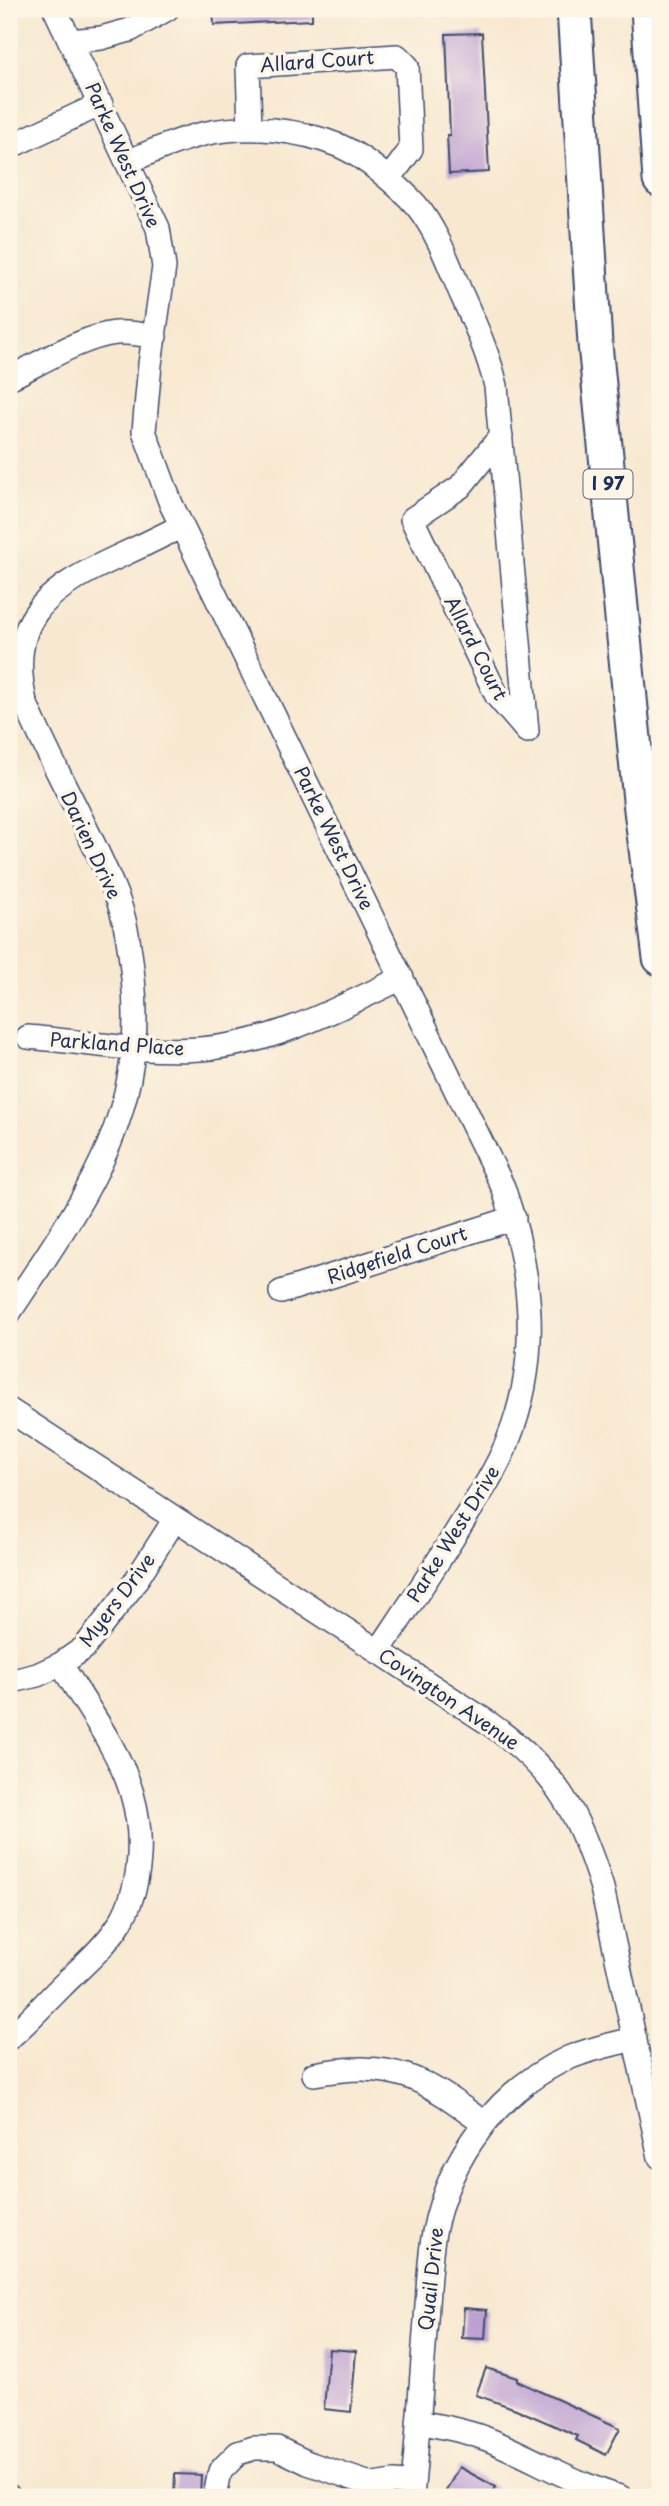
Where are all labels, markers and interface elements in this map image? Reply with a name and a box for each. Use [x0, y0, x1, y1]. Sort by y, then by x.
street label: Allard Court [259, 42, 375, 78]
street label: Parke West Drive [79, 77, 169, 232]
road number: I 97 [584, 470, 632, 498]
street label: Allard Court [439, 590, 515, 705]
street label: Parke West Drive [288, 761, 382, 914]
street label: Darien Drive [55, 786, 129, 903]
street label: Parkland Place [49, 1024, 185, 1062]
street label: Ridgefield Court [323, 1218, 470, 1290]
street label: Parke West Drive [399, 1460, 506, 1607]
street label: Myers Drive [72, 1547, 161, 1652]
street label: Covington Avenue [374, 1641, 526, 1756]
street label: Quail Drive [411, 2226, 449, 2332]

